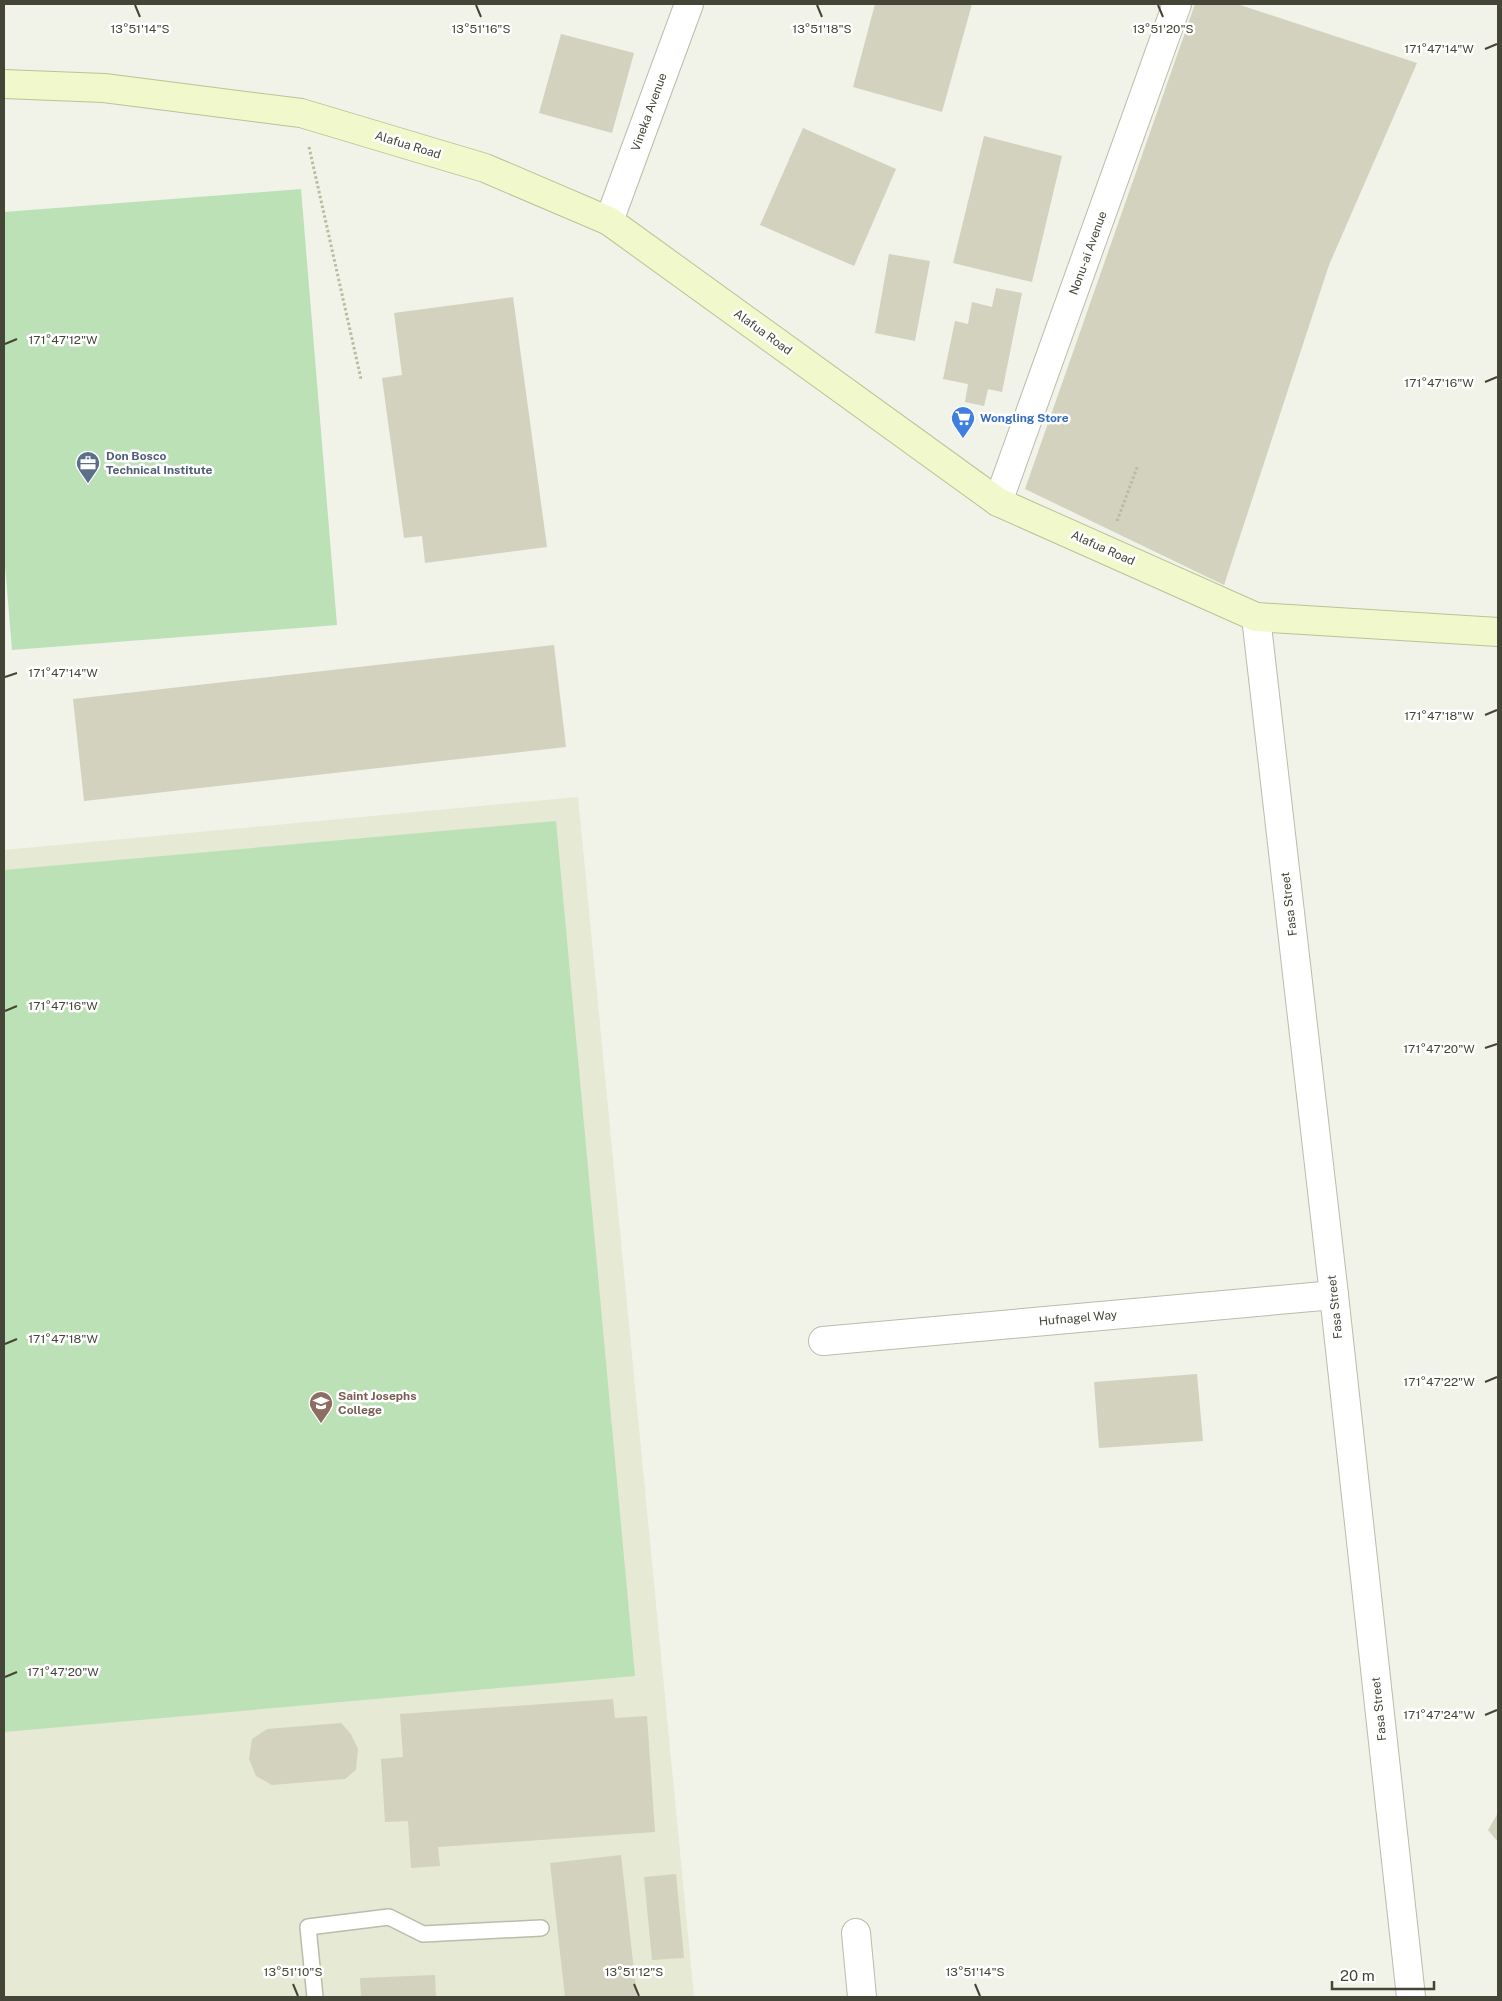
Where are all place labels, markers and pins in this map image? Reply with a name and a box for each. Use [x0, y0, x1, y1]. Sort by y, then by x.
supermarket icon: Wongling Store [950, 405, 976, 439]
place label: Wongling Store [980, 411, 1069, 425]
place label: Don Bosco Technical Institute [106, 449, 212, 477]
office icon: Don Bosco Technical Institute [75, 450, 101, 484]
place label: Saint Josephs College [338, 1389, 416, 1417]
school or university icon: Saint Josephs College [308, 1390, 334, 1424]

